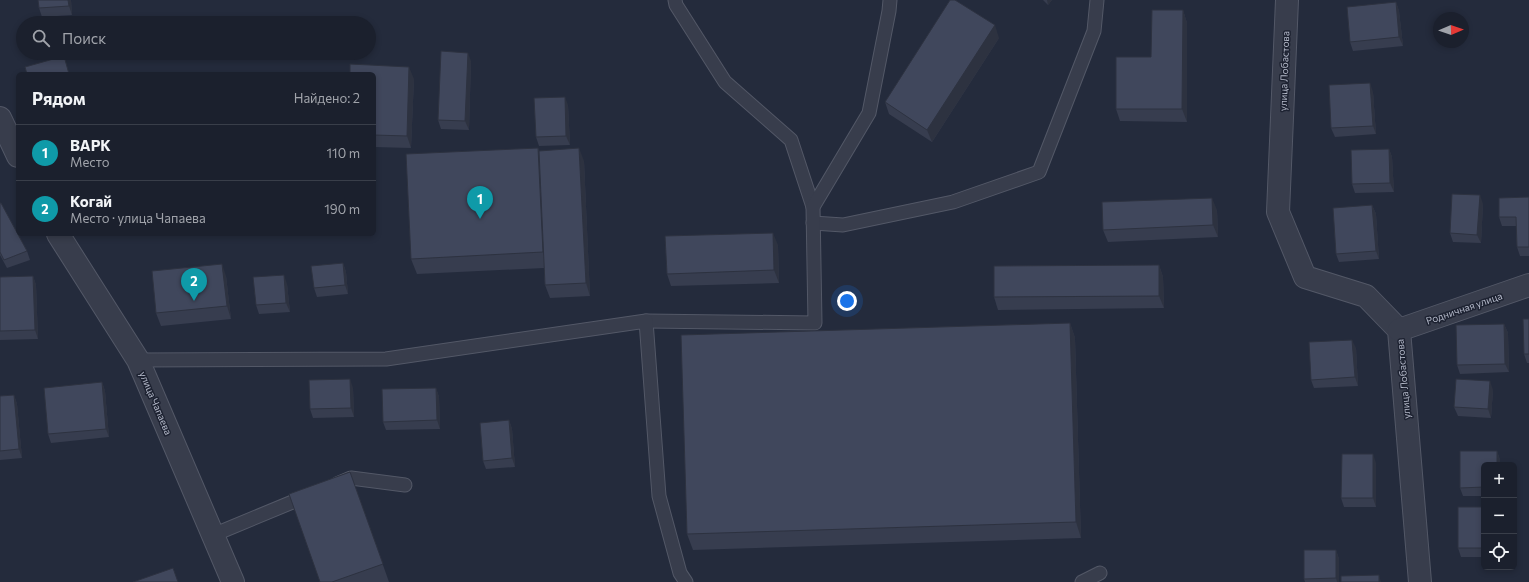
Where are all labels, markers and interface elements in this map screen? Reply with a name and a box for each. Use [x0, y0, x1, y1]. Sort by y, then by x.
north arrow [1433, 12, 1469, 48]
search box [16, 16, 376, 60]
icon: search [30, 27, 52, 49]
text: Поиск [62, 29, 106, 47]
street label: улица Лобастова [1277, 31, 1291, 111]
text: Рядом [32, 88, 86, 109]
text: Найдено: 2 [294, 90, 360, 106]
text: ВАРК [70, 136, 111, 154]
text: 1 [42, 145, 48, 161]
text: 110 m [327, 145, 360, 161]
text: Место [70, 154, 110, 170]
pin: 1 [467, 186, 493, 219]
text: Когай [70, 192, 112, 210]
text: 2 [41, 201, 49, 217]
text: 190 m [324, 201, 360, 217]
text: Место · улица Чапаева [70, 210, 206, 226]
pin: 2 [181, 268, 207, 301]
street label: Родничная улица [1424, 289, 1504, 327]
your location [837, 291, 857, 311]
street label: улица Лобастова [1394, 339, 1412, 419]
street label: улица Чапаева [137, 369, 175, 437]
map controls [1481, 462, 1517, 570]
button: + [1481, 462, 1517, 498]
button: − [1481, 498, 1517, 534]
button: locate [1481, 534, 1517, 570]

